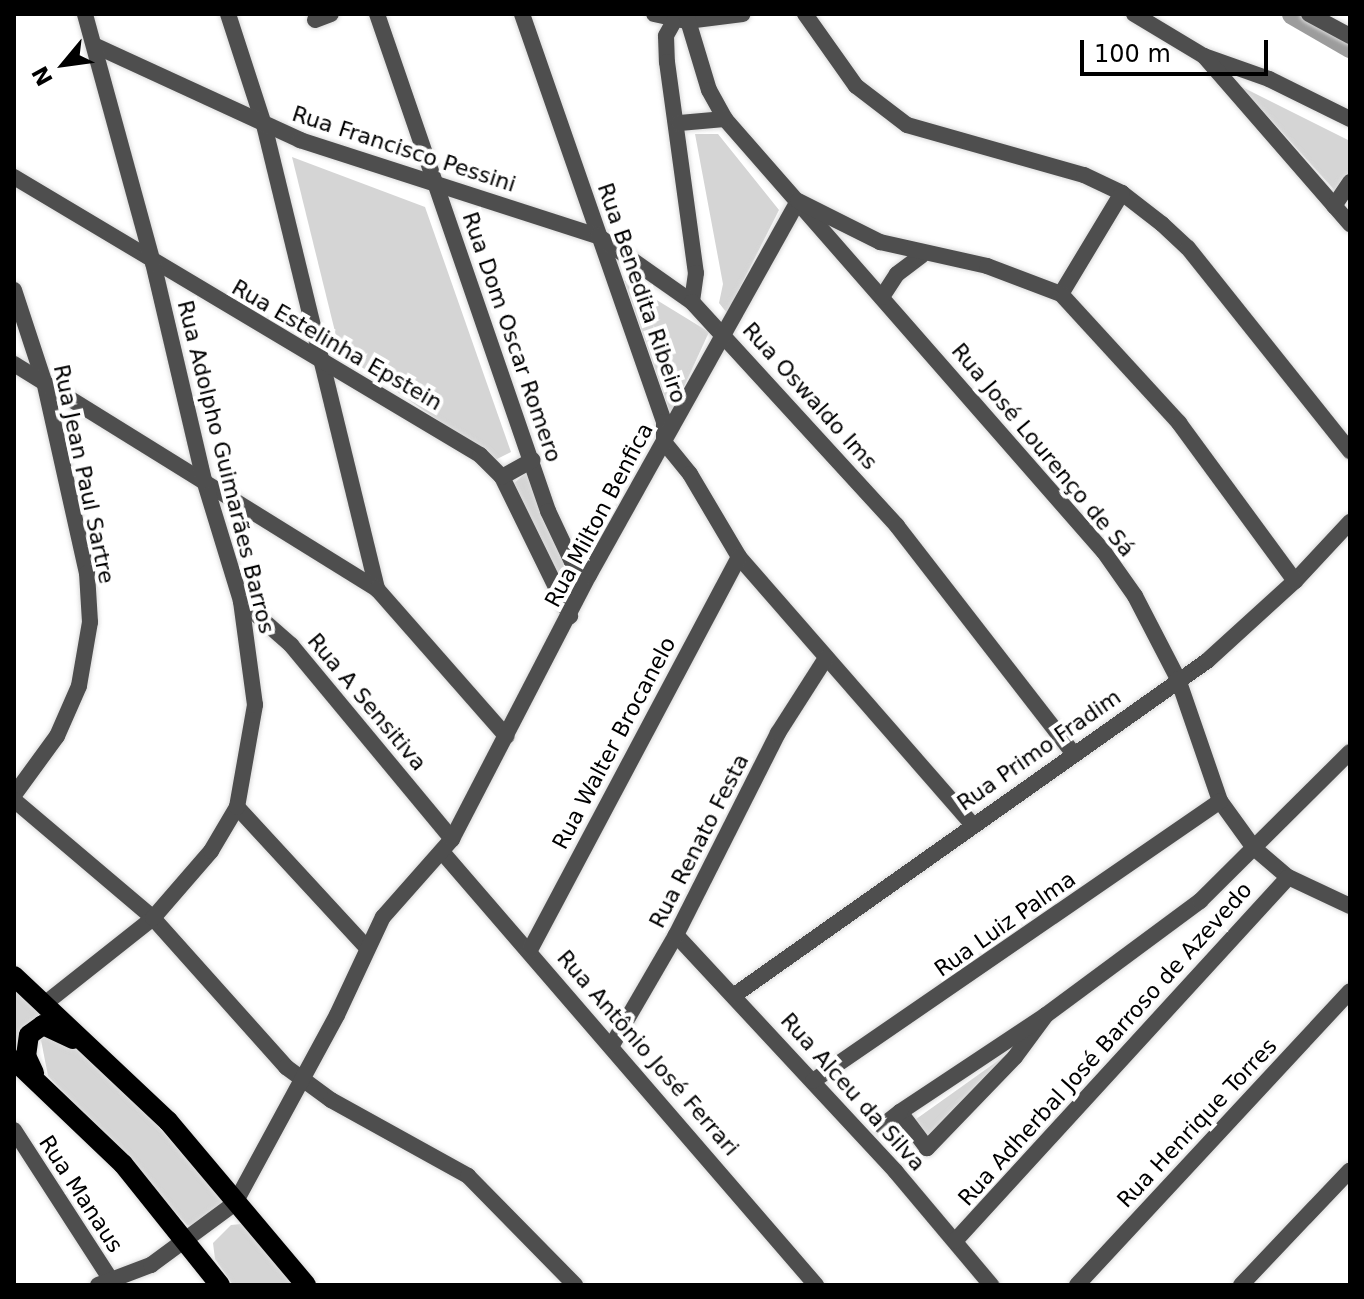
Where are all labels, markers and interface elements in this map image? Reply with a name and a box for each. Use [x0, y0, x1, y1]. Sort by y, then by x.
north arrow [24, 24, 104, 104]
scale bar [1084, 24, 1272, 74]
text: 100 m [1094, 40, 1171, 68]
text: N [27, 62, 58, 90]
street label: Rua Francisco Pessini [289, 100, 519, 198]
street label: Rua Benedita Ribeiro [592, 179, 692, 407]
street label: Rua Dom Oscar Romero [457, 209, 567, 465]
street label: Rua Estelinha Epstein [227, 274, 447, 416]
street label: Rua Adolpho Guimarães Barros [172, 298, 280, 636]
street label: Rua Oswaldo Ims [737, 317, 883, 475]
street label: Rua José Lourenço de Sá [946, 338, 1140, 562]
street label: Rua Jean Paul Sartre [48, 362, 120, 586]
street label: Rua Milton Benfica [539, 418, 659, 612]
street label: Rua A Sensitiva [302, 628, 432, 776]
street label: Rua Walter Brocanelo [547, 632, 681, 854]
street label: Rua Primo Fradim [952, 684, 1126, 816]
street label: Rua Renato Festa [644, 750, 754, 932]
street label: Rua Luiz Palma [929, 866, 1081, 982]
street label: Rua Adherbal José Barroso de Azevedo [953, 877, 1257, 1211]
street label: Rua Antônio José Ferrari [552, 945, 744, 1161]
street label: Rua Alceu da Silva [775, 1008, 931, 1176]
street label: Rua Henrique Torres [1112, 1033, 1282, 1213]
street label: Rua Manaus [33, 1131, 129, 1257]

